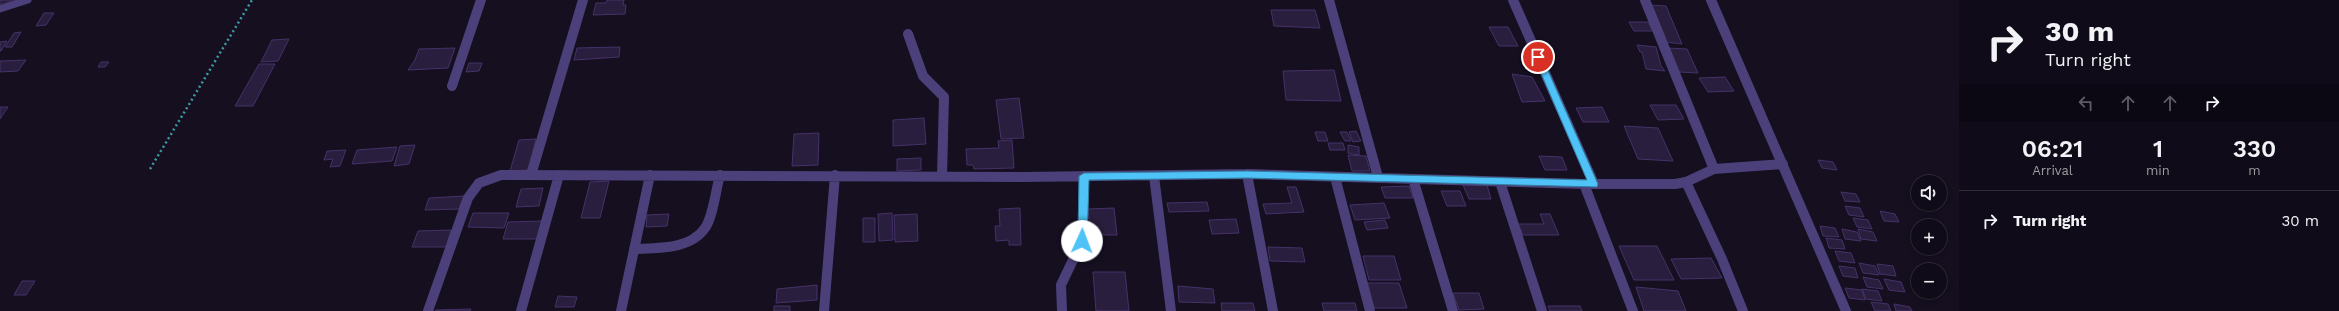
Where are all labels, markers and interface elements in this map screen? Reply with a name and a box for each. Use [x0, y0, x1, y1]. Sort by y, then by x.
text: 30 m [2045, 15, 2114, 48]
icon: right [1979, 16, 2031, 68]
pin [1521, 40, 1555, 74]
icon: arrive [1527, 46, 1549, 68]
text: Turn right [2045, 49, 2131, 70]
icon: left [2075, 92, 2097, 114]
icon: ahead [2117, 92, 2139, 114]
icon: ahead [2159, 92, 2181, 114]
icon: right [2201, 92, 2223, 114]
text: 06:21 [2022, 135, 2083, 163]
text: 1 [2153, 135, 2163, 163]
text: 330 [2233, 135, 2276, 163]
text: Arrival [2032, 163, 2073, 178]
text: min [2146, 163, 2170, 178]
text: m [2248, 163, 2261, 178]
map controls [1911, 175, 1947, 299]
button: sound [1911, 175, 1947, 211]
icon: right [1979, 210, 2001, 232]
text: Turn right [2013, 212, 2086, 230]
text: 30 m [2282, 212, 2319, 230]
button: + [1911, 219, 1947, 255]
position arrow [1061, 220, 1103, 262]
button: − [1911, 263, 1947, 299]

